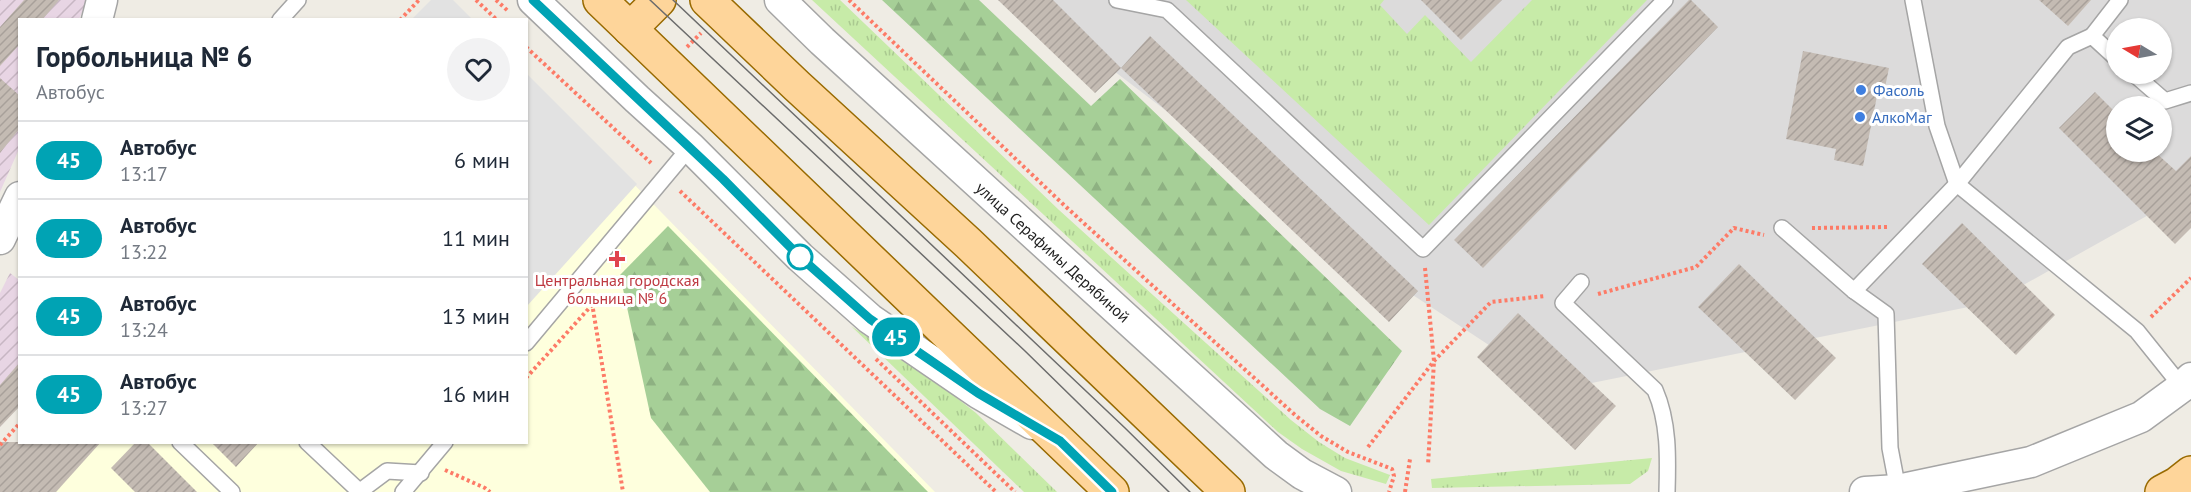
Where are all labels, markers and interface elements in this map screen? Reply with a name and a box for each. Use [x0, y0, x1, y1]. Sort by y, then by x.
north arrow [2106, 18, 2172, 84]
map controls [2106, 18, 2172, 162]
text: Горбольница № 6 [36, 38, 253, 75]
button: heart [447, 38, 510, 101]
text: Автобус [36, 79, 105, 105]
place label: Фасоль [1873, 80, 1924, 100]
marker: Фасоль [1854, 83, 1868, 97]
button: layers [2106, 96, 2172, 162]
place label: АлкоМаг [1872, 107, 1932, 127]
marker: АлкоМаг [1853, 110, 1867, 124]
text: Автобус [120, 133, 197, 161]
text: 6 мин [454, 146, 510, 174]
text: 45 [57, 147, 81, 174]
text: 13:17 [120, 161, 168, 187]
street label: улица Серафимы Дерябиной [972, 177, 1134, 327]
text: Автобус [120, 211, 197, 239]
text: 11 мин [442, 224, 510, 252]
text: 45 [57, 225, 81, 252]
text: 13:22 [120, 239, 168, 265]
unlabelled marker [787, 244, 813, 270]
marker: Центральная городская больница № 6 [608, 250, 626, 268]
place label: Центральная городская больница № 6 [535, 270, 699, 308]
text: Автобус [120, 289, 197, 317]
text: 13 мин [442, 302, 510, 330]
text: 45 [57, 303, 81, 330]
text: 13:24 [120, 317, 168, 343]
line badge: 45 [869, 318, 923, 356]
text: 45 [884, 324, 908, 351]
text: Автобус [120, 367, 197, 395]
text: 16 мин [442, 380, 510, 408]
text: 45 [57, 381, 81, 408]
text: 13:27 [120, 395, 168, 421]

